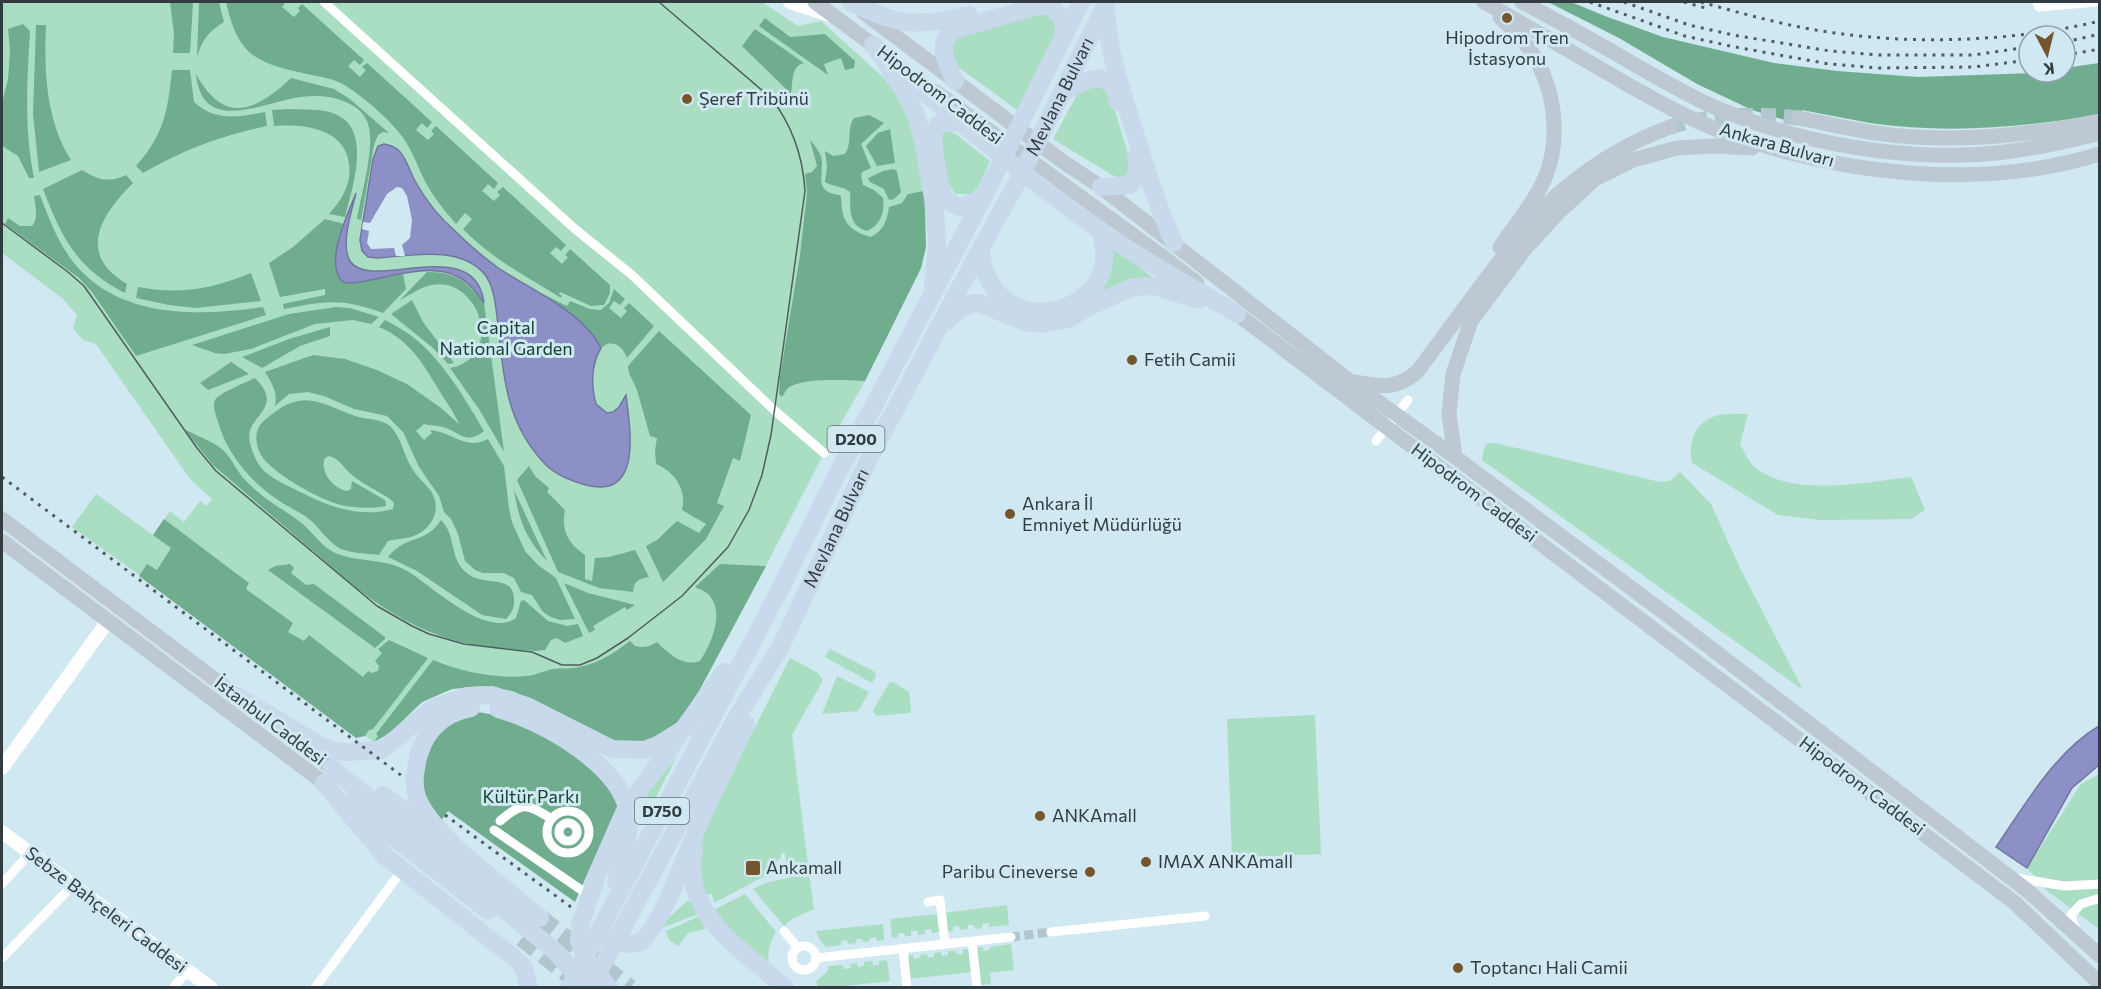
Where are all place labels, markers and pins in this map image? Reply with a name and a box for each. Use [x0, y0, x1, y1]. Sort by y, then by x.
marker: Hipodrom Tren İstasyonu [1500, 11, 1514, 25]
place label: Hipodrom Tren İstasyonu [1445, 26, 1569, 69]
place label: Şeref Tribünü [699, 87, 809, 109]
marker: Şeref Tribünü [680, 92, 694, 106]
place label: Fetih Camii [1144, 348, 1236, 370]
marker: Fetih Camii [1125, 353, 1139, 367]
place label: Ankara İl Emniyet Müdürlüğü [1022, 492, 1182, 535]
marker: Ankara İl Emniyet Müdürlüğü [1003, 507, 1017, 521]
place label: ANKAmall [1052, 804, 1137, 826]
marker: ANKAmall [1033, 809, 1047, 823]
place label: IMAX ANKAmall [1158, 850, 1293, 872]
marker: IMAX ANKAmall [1139, 855, 1153, 869]
place label: Ankamall [766, 856, 842, 878]
marker: Ankamall [744, 859, 762, 877]
place label: Paribu Cineverse [942, 860, 1078, 882]
marker: Paribu Cineverse [1083, 865, 1097, 879]
place label: Toptancı Hali Camii [1470, 956, 1628, 978]
marker: Toptancı Hali Camii [1451, 961, 1465, 975]

